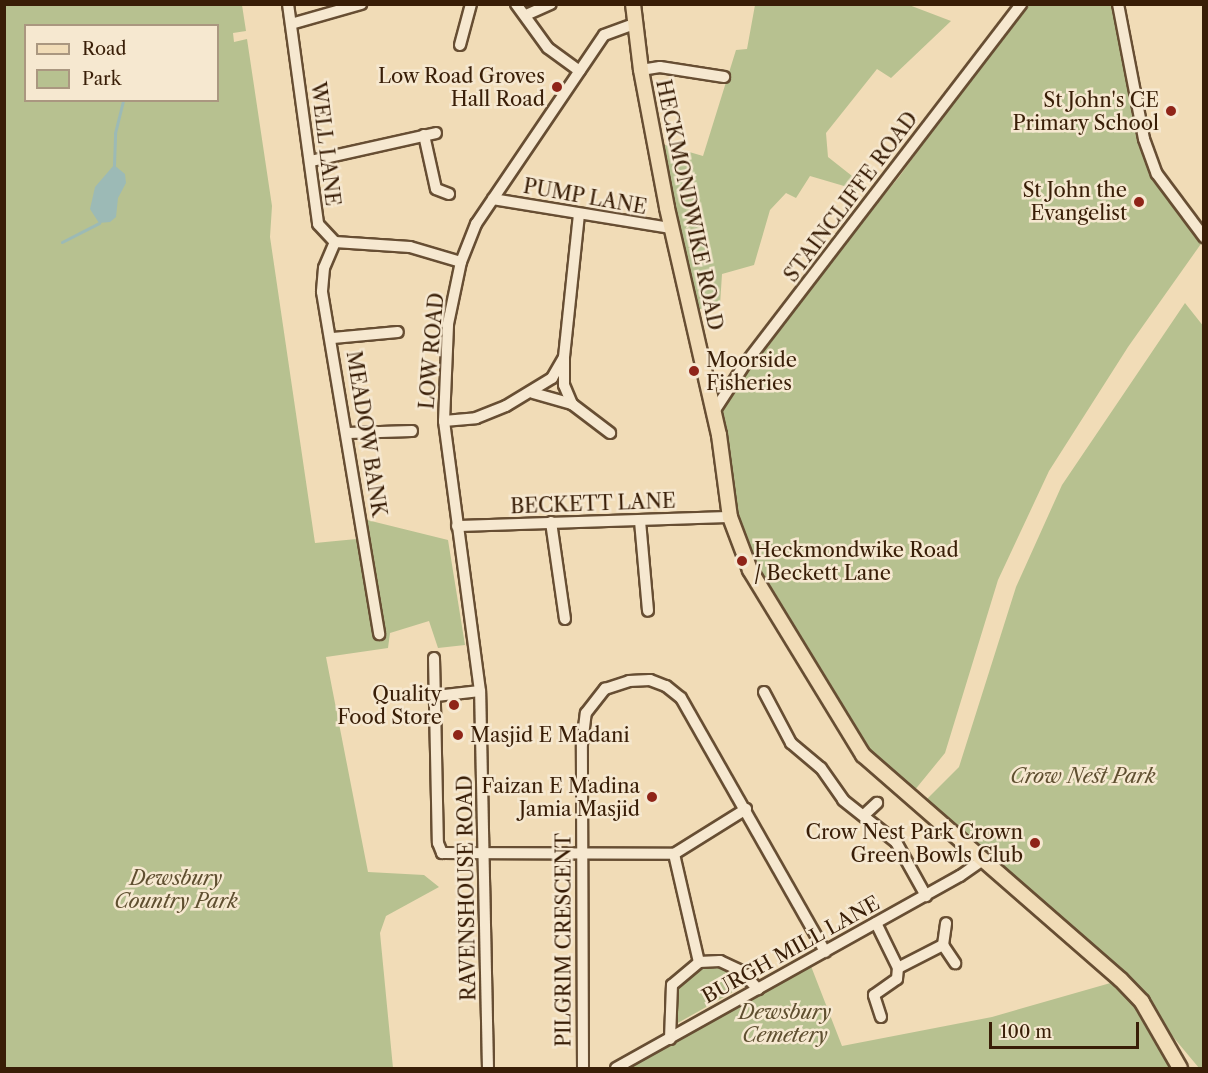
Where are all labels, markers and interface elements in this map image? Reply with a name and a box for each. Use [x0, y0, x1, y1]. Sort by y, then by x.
legend [24, 24, 219, 102]
text: Road [82, 38, 127, 60]
place label: Low Road Groves Hall Road [377, 64, 545, 111]
text: Park [82, 68, 121, 90]
street label: HECKMONDWIKE ROAD [651, 77, 727, 333]
street label: WELL LANE [305, 80, 345, 208]
marker: Low Road Groves Hall Road [550, 80, 564, 94]
place label: St John's CE Primary School [1012, 88, 1159, 135]
marker: St John's CE Primary School [1164, 104, 1178, 118]
street label: STAINCLIFFE ROAD [779, 107, 923, 287]
street label: PUMP LANE [521, 174, 649, 220]
place label: St John the Evangelist [1022, 178, 1127, 225]
marker: St John the Evangelist [1132, 195, 1146, 209]
street label: LOW ROAD [415, 291, 449, 411]
place label: Moorside Fisheries [706, 348, 797, 395]
street label: MEADOW BANK [341, 349, 391, 519]
marker: Moorside Fisheries [687, 364, 701, 378]
street label: BECKETT LANE [510, 489, 676, 519]
place label: Heckmondwike Road / Beckett Lane [754, 538, 959, 585]
marker: Heckmondwike Road / Beckett Lane [735, 554, 749, 568]
place label: Quality Food Store [337, 682, 442, 729]
marker: Quality Food Store [447, 698, 461, 712]
place label: Masjid E Madani [470, 723, 630, 747]
marker: Masjid E Madani [451, 728, 465, 742]
park label: Crow Nest Park [1010, 764, 1156, 788]
place label: Faizan E Madina Jamia Masjid [481, 774, 640, 821]
street label: RAVENSHOUSE ROAD [453, 775, 481, 1001]
marker: Faizan E Madina Jamia Masjid [645, 790, 659, 804]
place label: Crow Nest Park Crown Green Bowls Club [804, 820, 1023, 867]
street label: PILGRIM CRESCENT [552, 833, 576, 1047]
marker: Crow Nest Park Crown Green Bowls Club [1028, 836, 1042, 850]
park label: Dewsbury Country Park [114, 866, 238, 913]
street label: BURGH MILL LANE [698, 891, 884, 1009]
park label: Dewsbury Cemetery [739, 1000, 831, 1047]
scale bar [992, 1010, 1142, 1048]
text: 100 m [1000, 1021, 1052, 1043]

